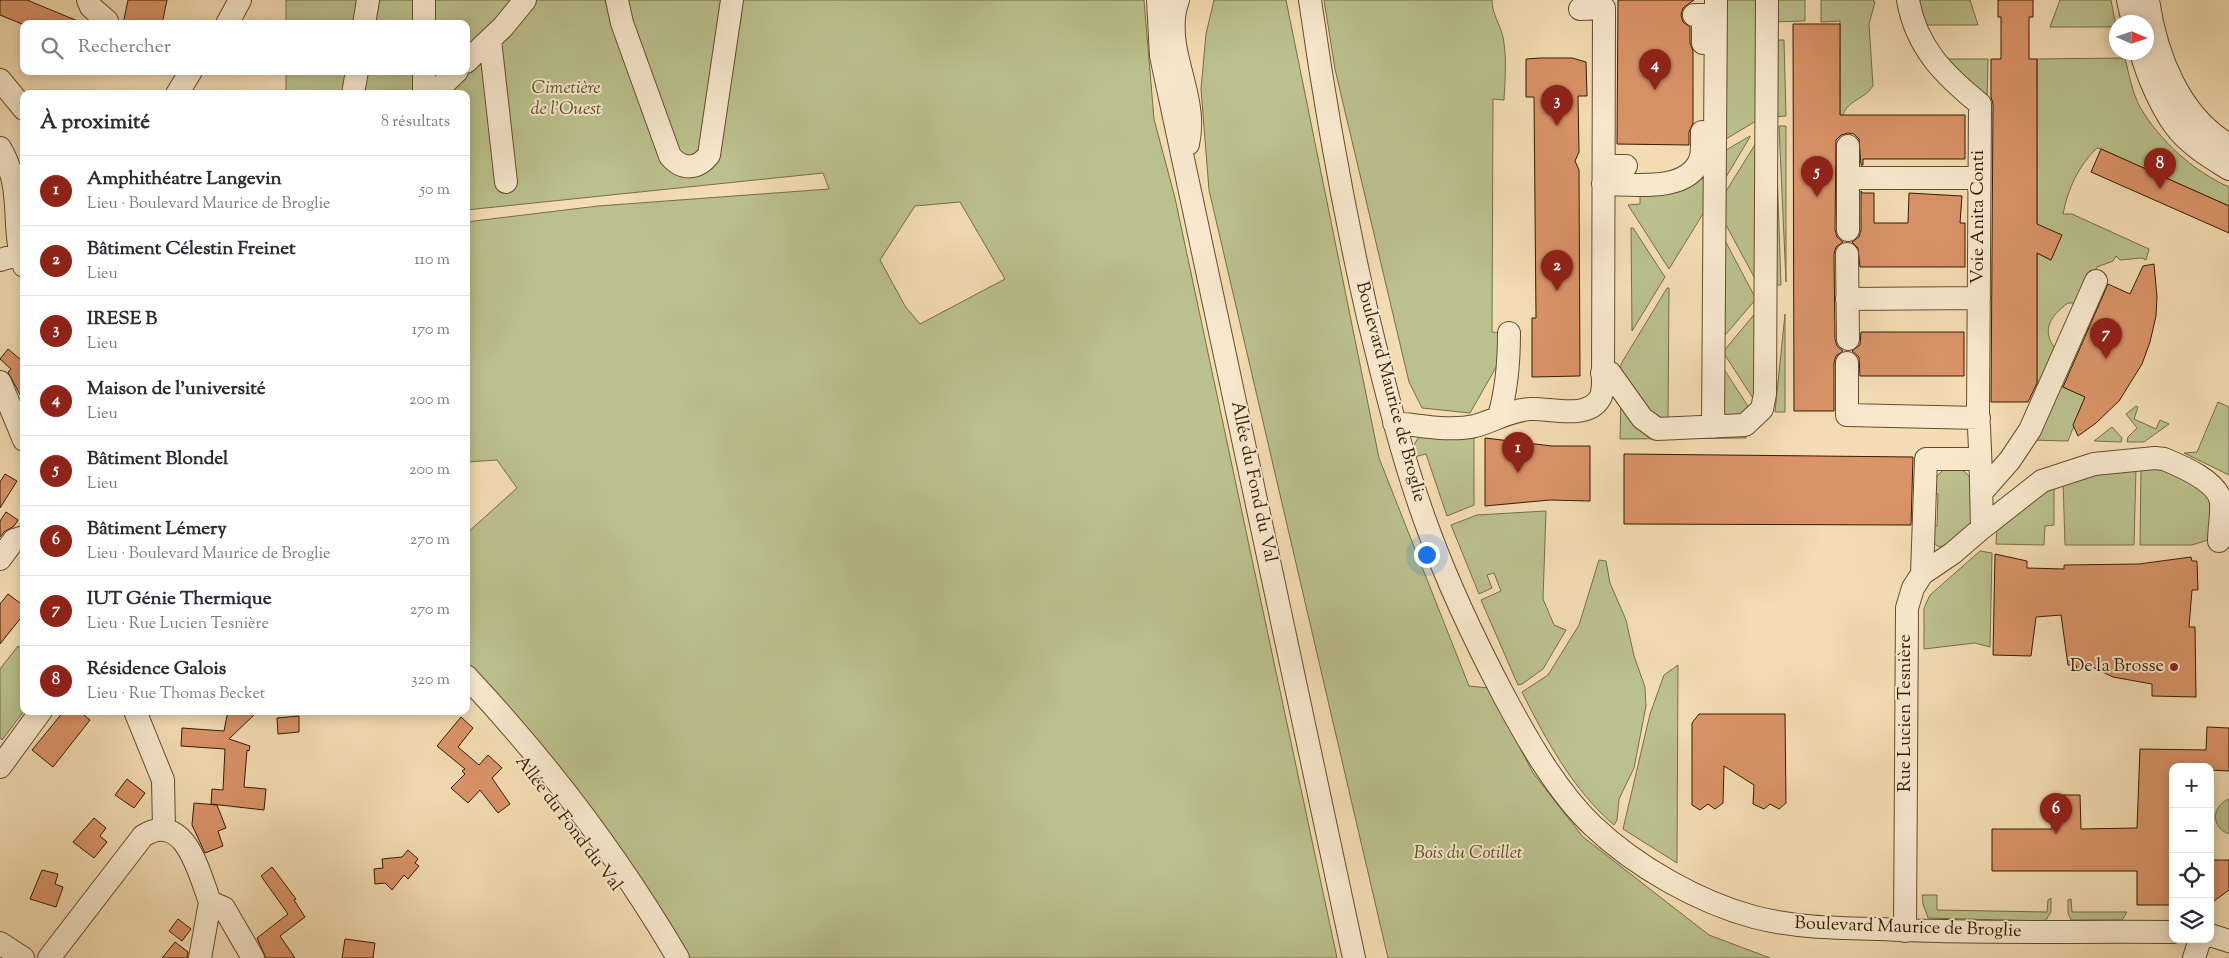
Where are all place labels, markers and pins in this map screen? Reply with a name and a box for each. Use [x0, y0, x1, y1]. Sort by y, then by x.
pin: 4 [1639, 49, 1671, 90]
pin: 3 [1541, 85, 1573, 126]
pin: 8 [2144, 148, 2176, 189]
pin: 5 [1801, 156, 1833, 197]
pin: 2 [1541, 250, 1573, 291]
pin: 7 [2090, 318, 2122, 359]
pin: 1 [1502, 432, 1534, 473]
place label: De la Brosse [2070, 654, 2164, 680]
marker: De la Brosse [2168, 661, 2180, 673]
pin: 6 [2040, 793, 2072, 834]

